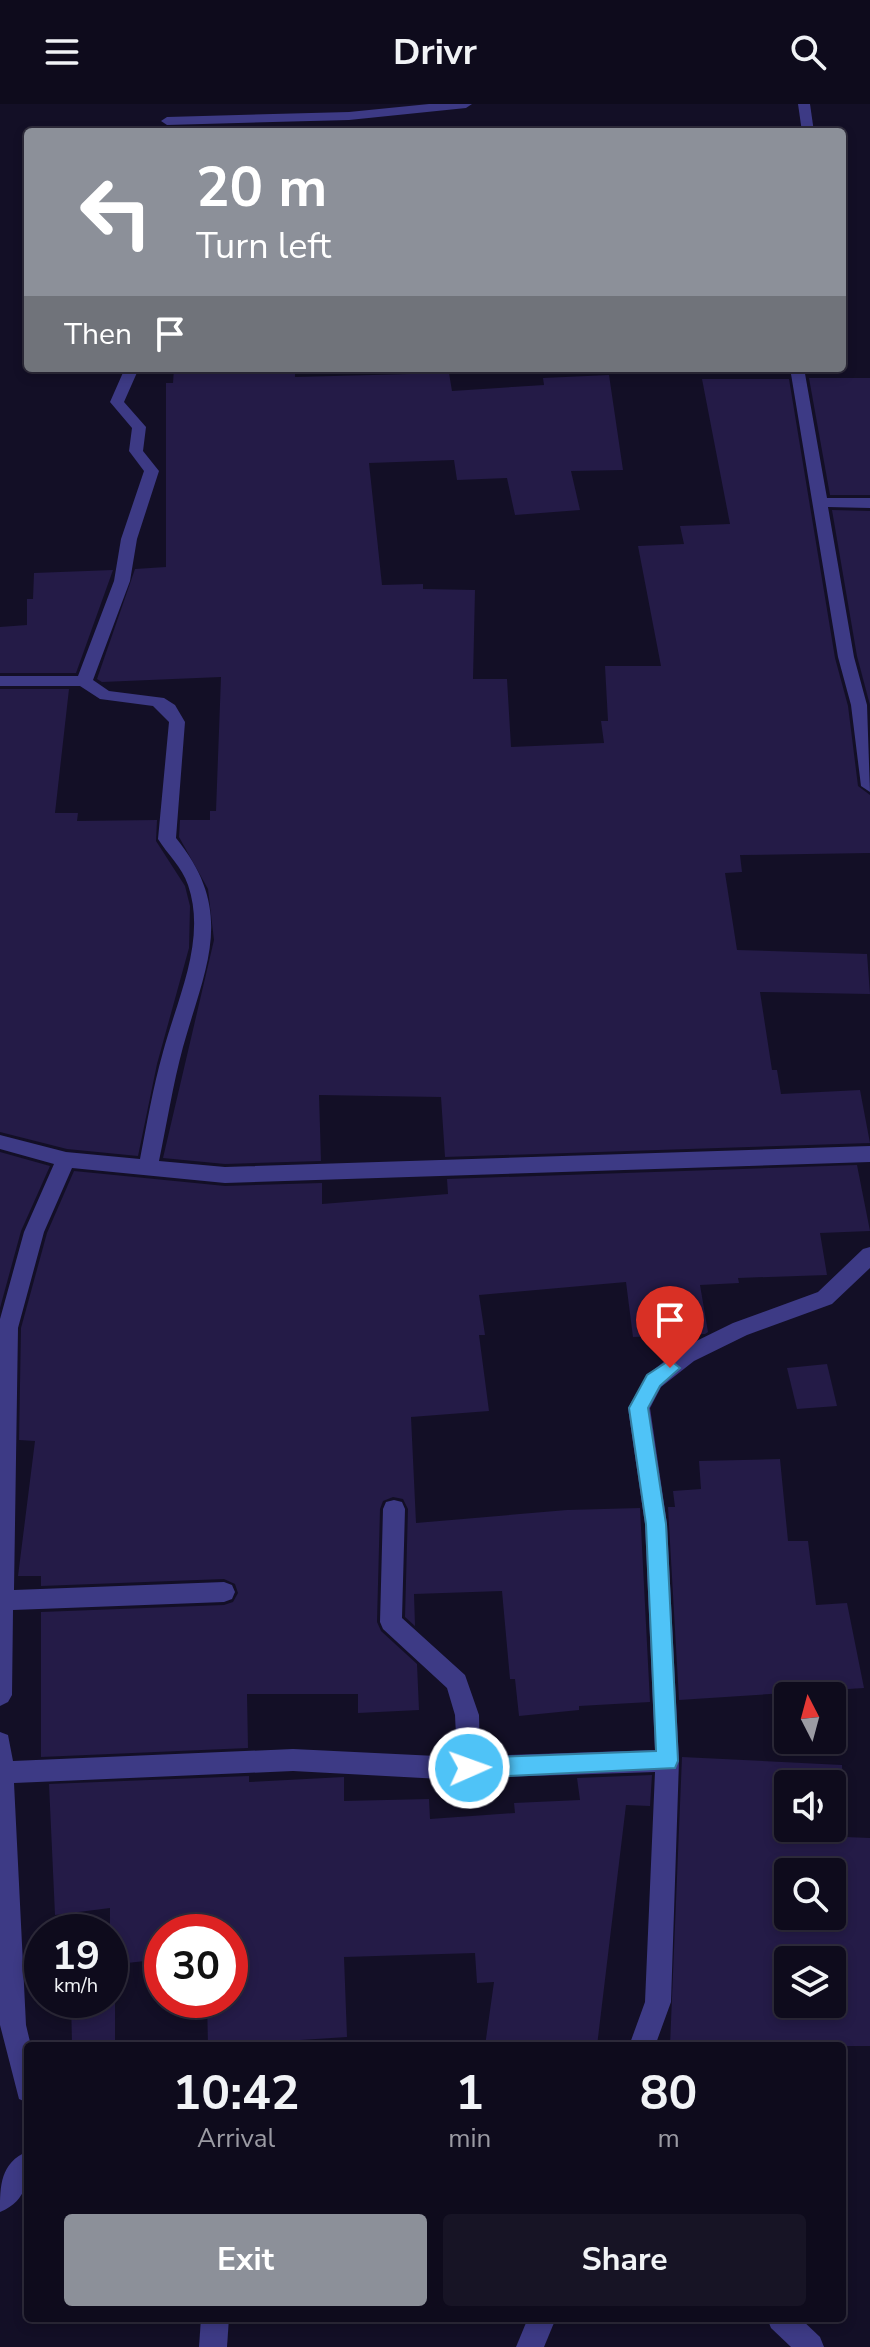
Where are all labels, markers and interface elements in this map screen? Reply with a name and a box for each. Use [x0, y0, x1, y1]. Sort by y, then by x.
text: Drivr [393, 28, 477, 77]
icon: menu [40, 30, 84, 74]
icon: search [786, 30, 830, 74]
text: 20 m [196, 149, 327, 226]
icon: left [64, 160, 168, 264]
text: Turn left [196, 222, 331, 271]
icon: arrive [148, 312, 192, 356]
text: Then [64, 314, 132, 355]
pin [636, 1286, 704, 1368]
icon: arrive [648, 1298, 692, 1342]
north arrow [774, 1682, 846, 1754]
map controls [774, 1682, 846, 2018]
position arrow [427, 1726, 511, 1810]
button: sound [774, 1770, 846, 1842]
button: search [774, 1858, 846, 1930]
speed limit sign: 30 [144, 1914, 248, 2018]
text: 19 [52, 1929, 100, 1983]
button: layers [774, 1946, 846, 2018]
text: km/h [54, 1972, 98, 1999]
text: 10:42 [173, 2060, 300, 2126]
text: 1 [455, 2060, 484, 2126]
text: 80 [640, 2060, 697, 2126]
text: Arrival [197, 2121, 275, 2156]
text: min [448, 2121, 491, 2156]
text: m [657, 2121, 680, 2156]
button: Exit [64, 2214, 427, 2306]
button: Share [443, 2214, 806, 2306]

